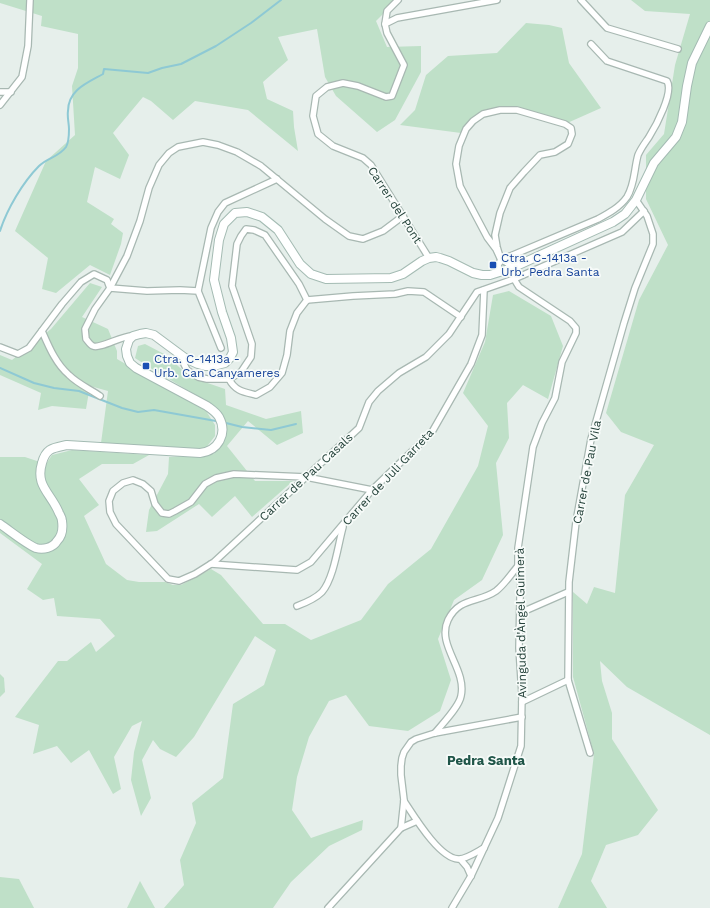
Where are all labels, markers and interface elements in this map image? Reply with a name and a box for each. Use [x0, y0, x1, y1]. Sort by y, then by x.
street label: Carrer del Pont [365, 164, 425, 246]
place label: Ctra. C-1413a - Urb. Pedra Santa [501, 251, 600, 279]
marker: Ctra. C-1413a - Urb. Pedra Santa [488, 260, 498, 270]
place label: Ctra. C-1413a - Urb. Can Canyameres [154, 352, 280, 380]
marker: Ctra. C-1413a - Urb. Can Canyameres [141, 361, 151, 371]
street label: Carrer de Pau Vila [570, 419, 604, 525]
street label: Carrer de Juli Garreta [340, 426, 437, 528]
street label: Carrer de Pau Casals [256, 430, 356, 524]
street label: Avinguda d'Àngel Guimerà [513, 547, 529, 698]
district label: Pedra Santa [447, 753, 525, 768]

